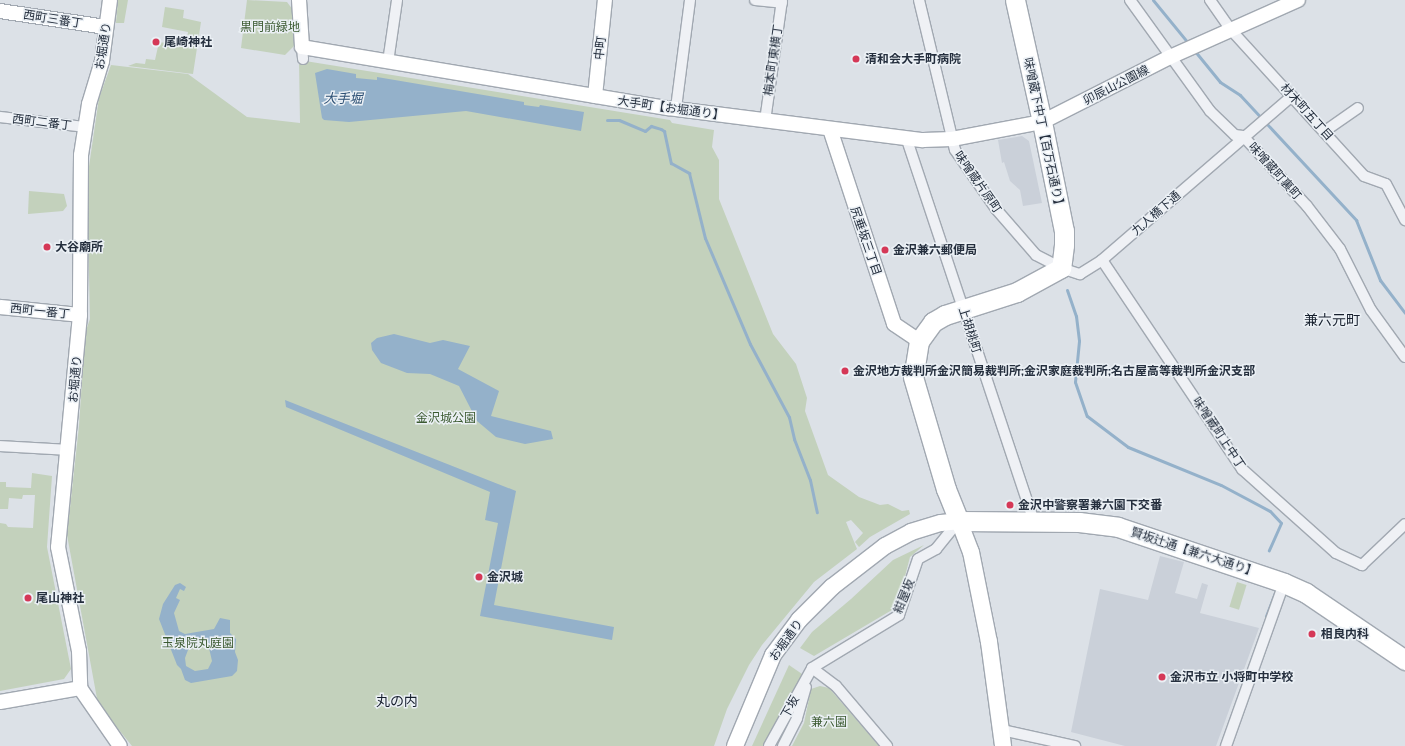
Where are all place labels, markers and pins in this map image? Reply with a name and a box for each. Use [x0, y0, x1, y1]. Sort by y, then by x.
place label: 尾崎神社 [164, 35, 212, 49]
marker: 尾崎神社 [151, 37, 161, 47]
place label: 清和会大手町病院 [865, 52, 961, 66]
marker: 清和会大手町病院 [850, 53, 862, 65]
place label: 大谷廟所 [55, 240, 103, 254]
marker: 大谷廟所 [42, 242, 52, 252]
place label: 金沢兼六郵便局 [893, 243, 977, 257]
marker: 金沢兼六郵便局 [880, 245, 890, 255]
place label: 金沢地方裁判所金沢簡易裁判所;金沢家庭裁判所;名古屋高等裁判所金沢支部 [853, 364, 1255, 378]
marker: 金沢地方裁判所金沢簡易裁判所;金沢家庭裁判所;名古屋高等裁判所金沢支部 [840, 366, 850, 376]
place label: 金沢中警察署兼六園下交番 [1018, 498, 1162, 512]
marker: 金沢中警察署兼六園下交番 [1005, 500, 1015, 510]
place label: 金沢城 [487, 570, 523, 584]
marker: 金沢城 [474, 572, 484, 582]
place label: 尾山神社 [36, 591, 84, 605]
marker: 尾山神社 [23, 593, 33, 603]
place label: 相良内科 [1321, 627, 1369, 641]
marker: 相良内科 [1306, 628, 1318, 640]
place label: 金沢市立 小将町中学校 [1170, 670, 1293, 684]
marker: 金沢市立 小将町中学校 [1157, 672, 1167, 682]

